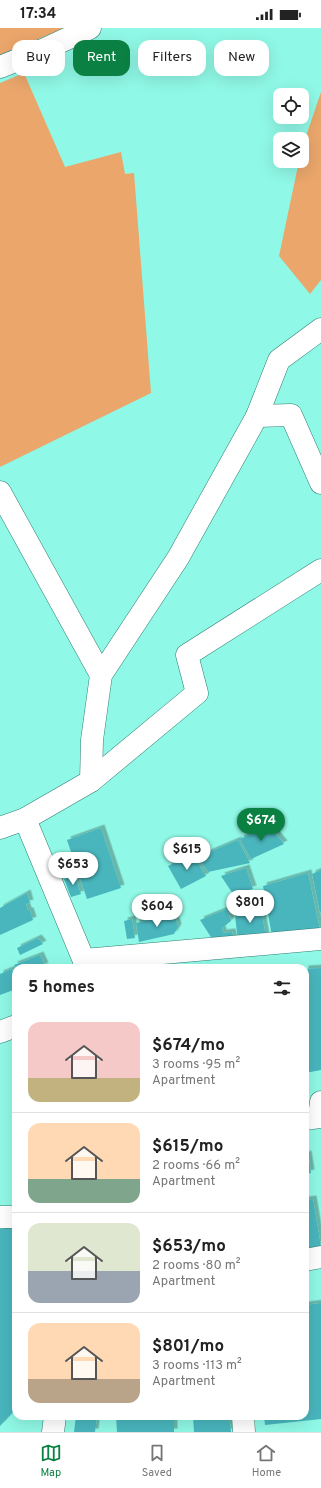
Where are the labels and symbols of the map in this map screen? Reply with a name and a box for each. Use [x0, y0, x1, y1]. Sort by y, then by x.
pin: $674 [237, 808, 285, 842]
pin: $615 [163, 837, 211, 871]
pin: $653 [49, 852, 97, 886]
pin: $801 [226, 890, 274, 924]
pin: $604 [133, 894, 181, 928]

